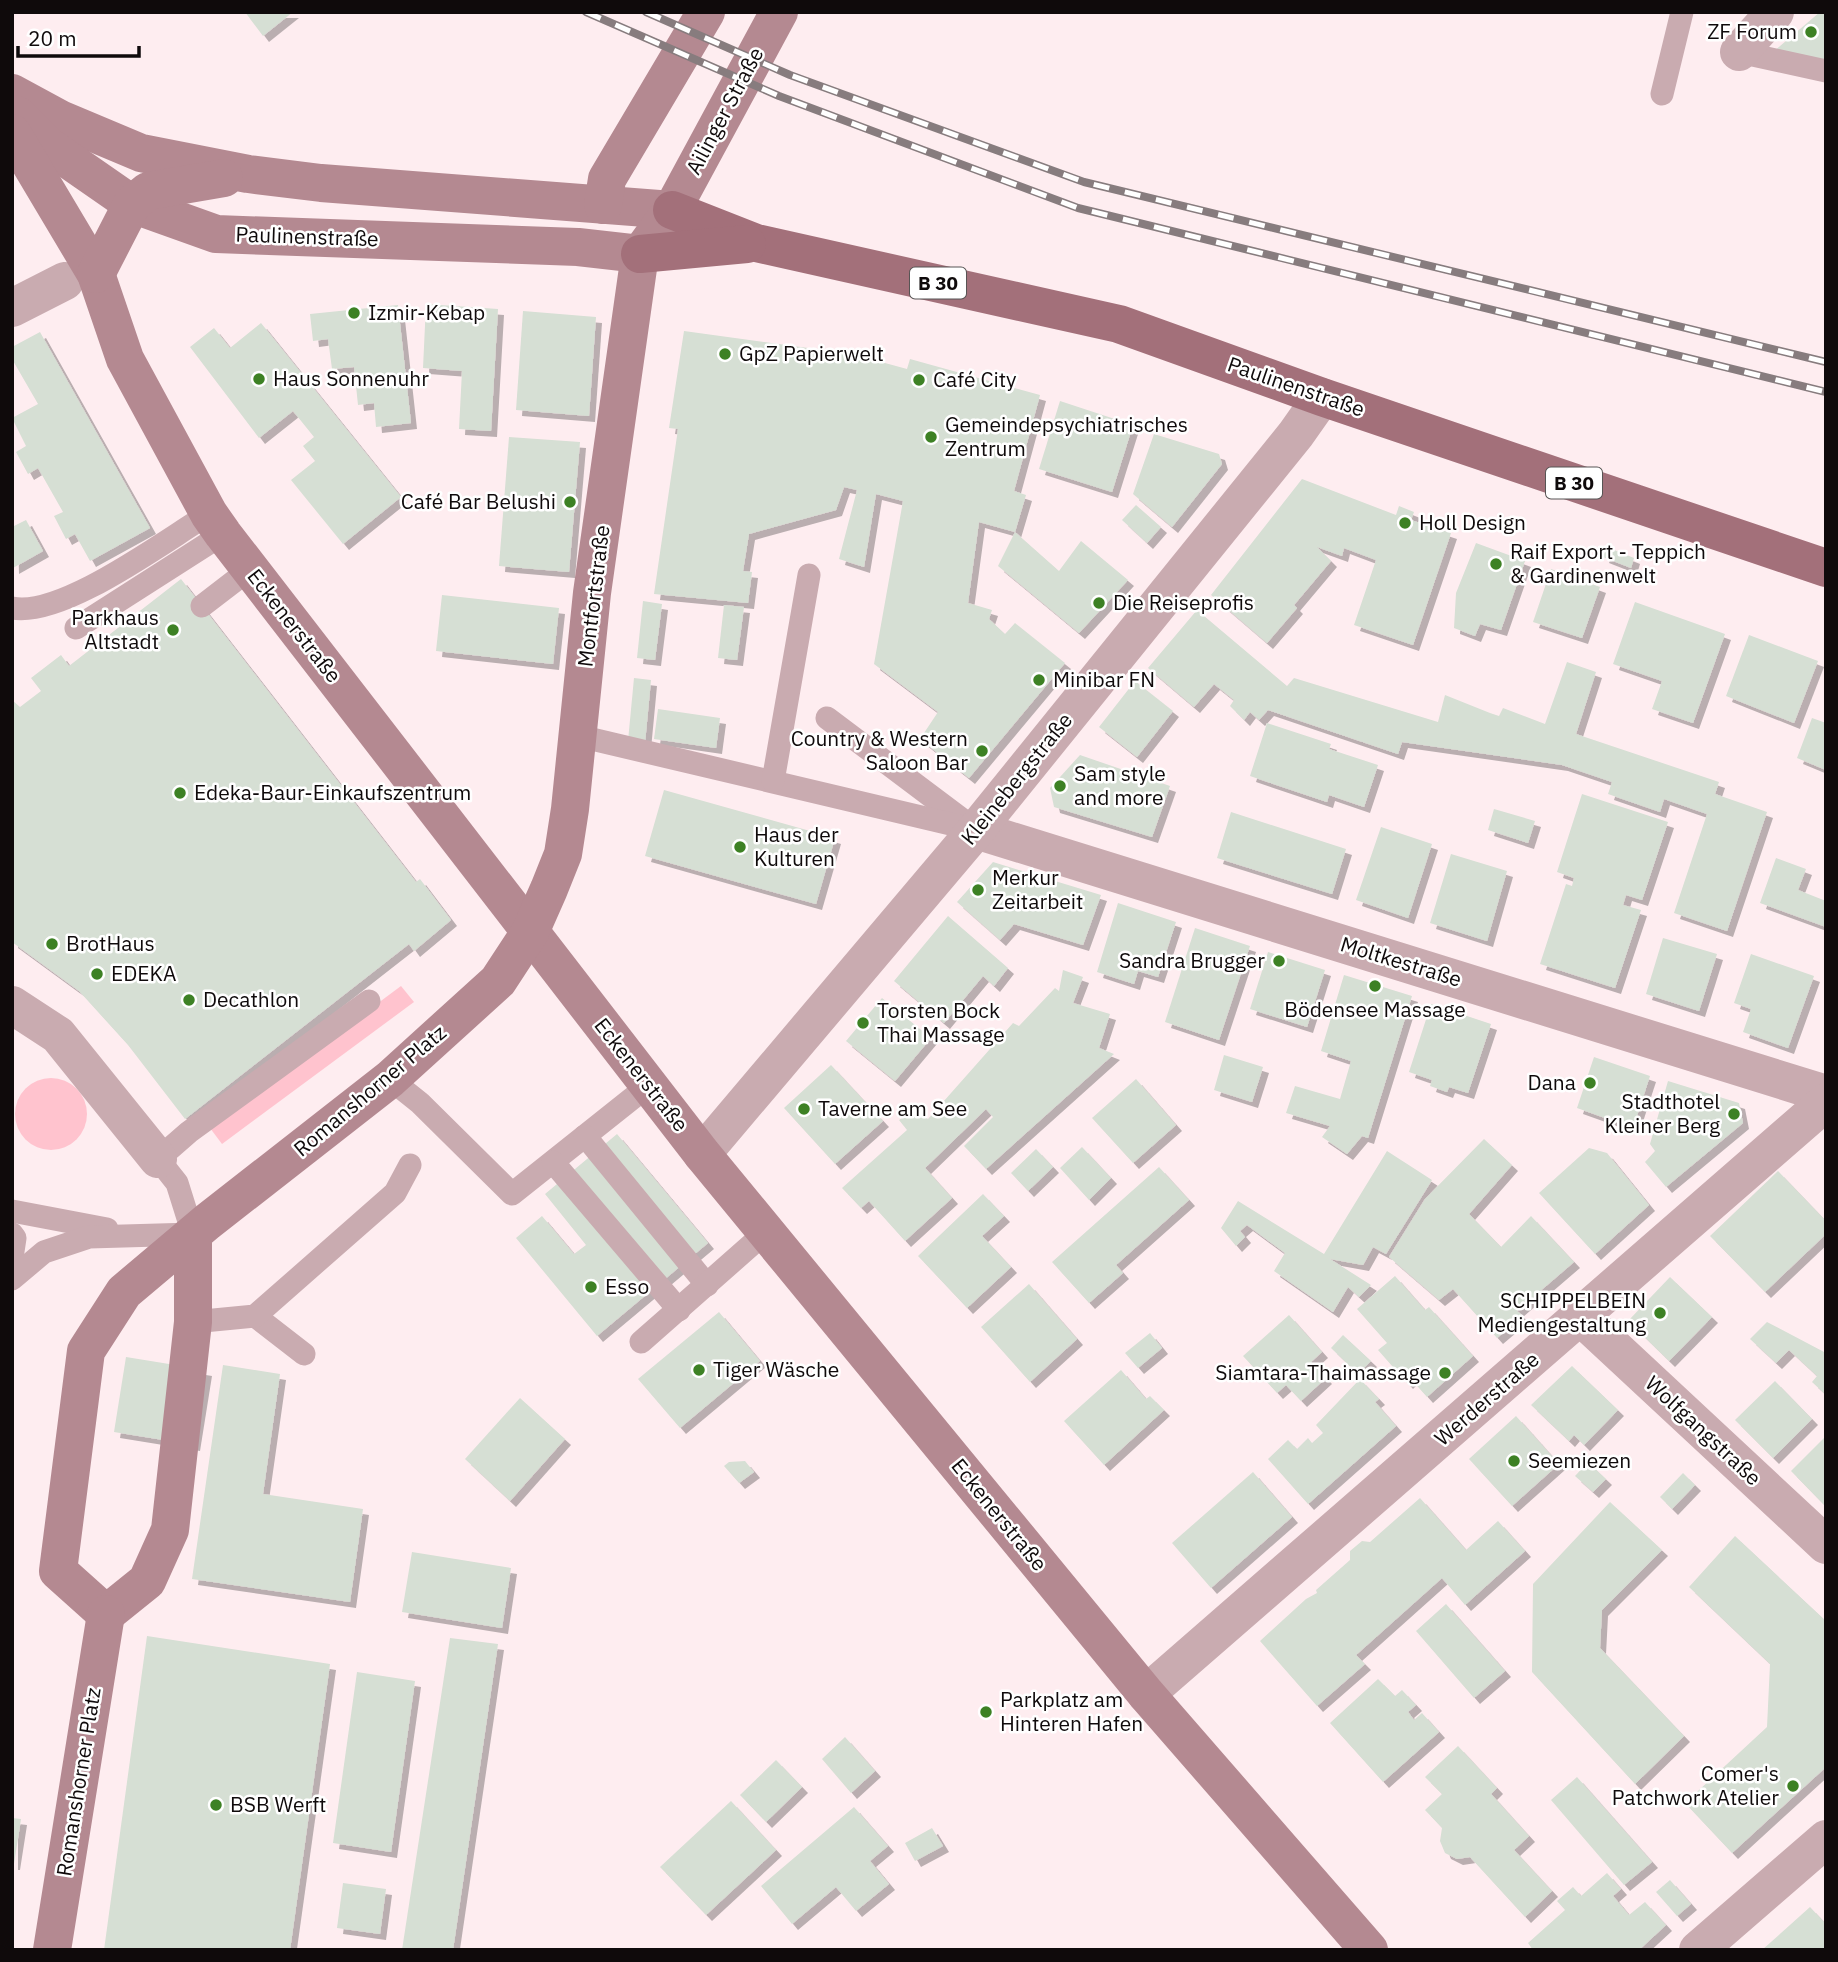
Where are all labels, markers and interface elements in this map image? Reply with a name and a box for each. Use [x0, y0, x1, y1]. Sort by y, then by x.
scale bar [18, 14, 138, 58]
place label: ZF Forum [1707, 17, 1797, 45]
text: 20 m [28, 24, 77, 52]
marker: ZF Forum [1803, 24, 1819, 40]
street label: Ailinger Straße [679, 42, 769, 179]
street label: Paulinenstraße [235, 220, 379, 252]
road number: B 30 [910, 268, 966, 298]
place label: Izmir-Kebap [368, 298, 485, 326]
marker: Izmir-Kebap [346, 305, 362, 321]
place label: GpZ Papierwelt [739, 339, 884, 367]
marker: GpZ Papierwelt [717, 346, 733, 362]
street label: Paulinenstraße [1224, 349, 1369, 423]
place label: Haus Sonnenuhr [273, 364, 429, 392]
place label: Café City [933, 365, 1017, 393]
marker: Haus Sonnenuhr [251, 371, 267, 387]
marker: Café City [911, 372, 927, 388]
place label: Gemeindepsychiatrisches Zentrum [945, 410, 1188, 462]
marker: Gemeindepsychiatrisches Zentrum [923, 429, 939, 445]
road number: B 30 [1546, 468, 1602, 498]
place label: Café Bar Belushi [401, 487, 556, 515]
marker: Café Bar Belushi [562, 494, 578, 510]
place label: Holl Design [1419, 508, 1526, 536]
marker: Holl Design [1397, 515, 1413, 531]
street label: Montfortstraße [570, 523, 616, 668]
place label: Raif Export - Teppich & Gardinenwelt [1510, 537, 1706, 589]
marker: Raif Export - Teppich & Gardinenwelt [1488, 556, 1504, 572]
street label: Eckenerstraße [242, 563, 348, 688]
place label: Die Reiseprofis [1113, 588, 1254, 616]
marker: Die Reiseprofis [1091, 595, 1107, 611]
place label: Parkhaus Altstadt [71, 603, 159, 655]
marker: Parkhaus Altstadt [165, 622, 181, 638]
place label: Minibar FN [1053, 665, 1155, 693]
marker: Minibar FN [1031, 672, 1047, 688]
street label: Kleinebergstraße [954, 706, 1078, 850]
place label: Country & Western Saloon Bar [791, 724, 968, 776]
marker: Country & Western Saloon Bar [974, 743, 990, 759]
place label: Sam style and more [1074, 759, 1166, 811]
place label: Edeka-Baur-Einkaufszentrum [194, 778, 471, 806]
marker: Sam style and more [1052, 778, 1068, 794]
marker: Edeka-Baur-Einkaufszentrum [172, 785, 188, 801]
place label: Haus der Kulturen [754, 820, 839, 872]
marker: Haus der Kulturen [732, 839, 748, 855]
place label: Merkur Zeitarbeit [992, 863, 1083, 915]
marker: Merkur Zeitarbeit [970, 882, 986, 898]
place label: BrotHaus [66, 929, 155, 957]
street label: Moltkestraße [1337, 929, 1465, 993]
marker: BrotHaus [44, 936, 60, 952]
place label: Sandra Brugger [1119, 946, 1265, 974]
marker: Sandra Brugger [1271, 953, 1287, 969]
place label: EDEKA [111, 959, 176, 987]
marker: EDEKA [89, 966, 105, 982]
marker: Bödensee Massage [1367, 978, 1383, 994]
place label: Decathlon [203, 985, 299, 1013]
marker: Decathlon [181, 992, 197, 1008]
place label: Bödensee Massage [1284, 995, 1466, 1023]
place label: Torsten Bock Thai Massage [877, 996, 1005, 1048]
street label: Eckenerstraße [589, 1012, 695, 1137]
marker: Torsten Bock Thai Massage [855, 1015, 871, 1031]
street label: Romanshorner Platz [287, 1018, 452, 1162]
place label: Dana [1528, 1068, 1576, 1096]
marker: Dana [1582, 1075, 1598, 1091]
place label: Stadthotel Kleiner Berg [1605, 1087, 1720, 1139]
place label: Taverne am See [818, 1094, 967, 1122]
marker: Taverne am See [796, 1101, 812, 1117]
marker: Stadthotel Kleiner Berg [1726, 1106, 1742, 1122]
place label: Esso [605, 1272, 649, 1300]
marker: Esso [583, 1279, 599, 1295]
place label: SCHIPPELBEIN Mediengestaltung [1477, 1286, 1646, 1338]
marker: SCHIPPELBEIN Mediengestaltung [1652, 1305, 1668, 1321]
street label: Werderstraße [1428, 1345, 1545, 1452]
place label: Tiger Wäsche [713, 1355, 839, 1383]
place label: Siamtara-Thaimassage [1215, 1358, 1431, 1386]
marker: Tiger Wäsche [691, 1362, 707, 1378]
marker: Siamtara-Thaimassage [1437, 1365, 1453, 1381]
street label: Wolfgangstraße [1640, 1369, 1768, 1491]
place label: Seemiezen [1528, 1446, 1631, 1474]
street label: Eckenerstraße [946, 1452, 1054, 1577]
marker: Seemiezen [1506, 1453, 1522, 1469]
street label: Romanshorner Platz [49, 1685, 107, 1878]
place label: Parkplatz am Hinteren Hafen [1000, 1685, 1143, 1737]
marker: Parkplatz am Hinteren Hafen [978, 1704, 994, 1720]
place label: Comer's Patchwork Atelier [1612, 1759, 1779, 1811]
marker: Comer's Patchwork Atelier [1785, 1778, 1801, 1794]
place label: BSB Werft [230, 1790, 326, 1818]
marker: BSB Werft [208, 1797, 224, 1813]

